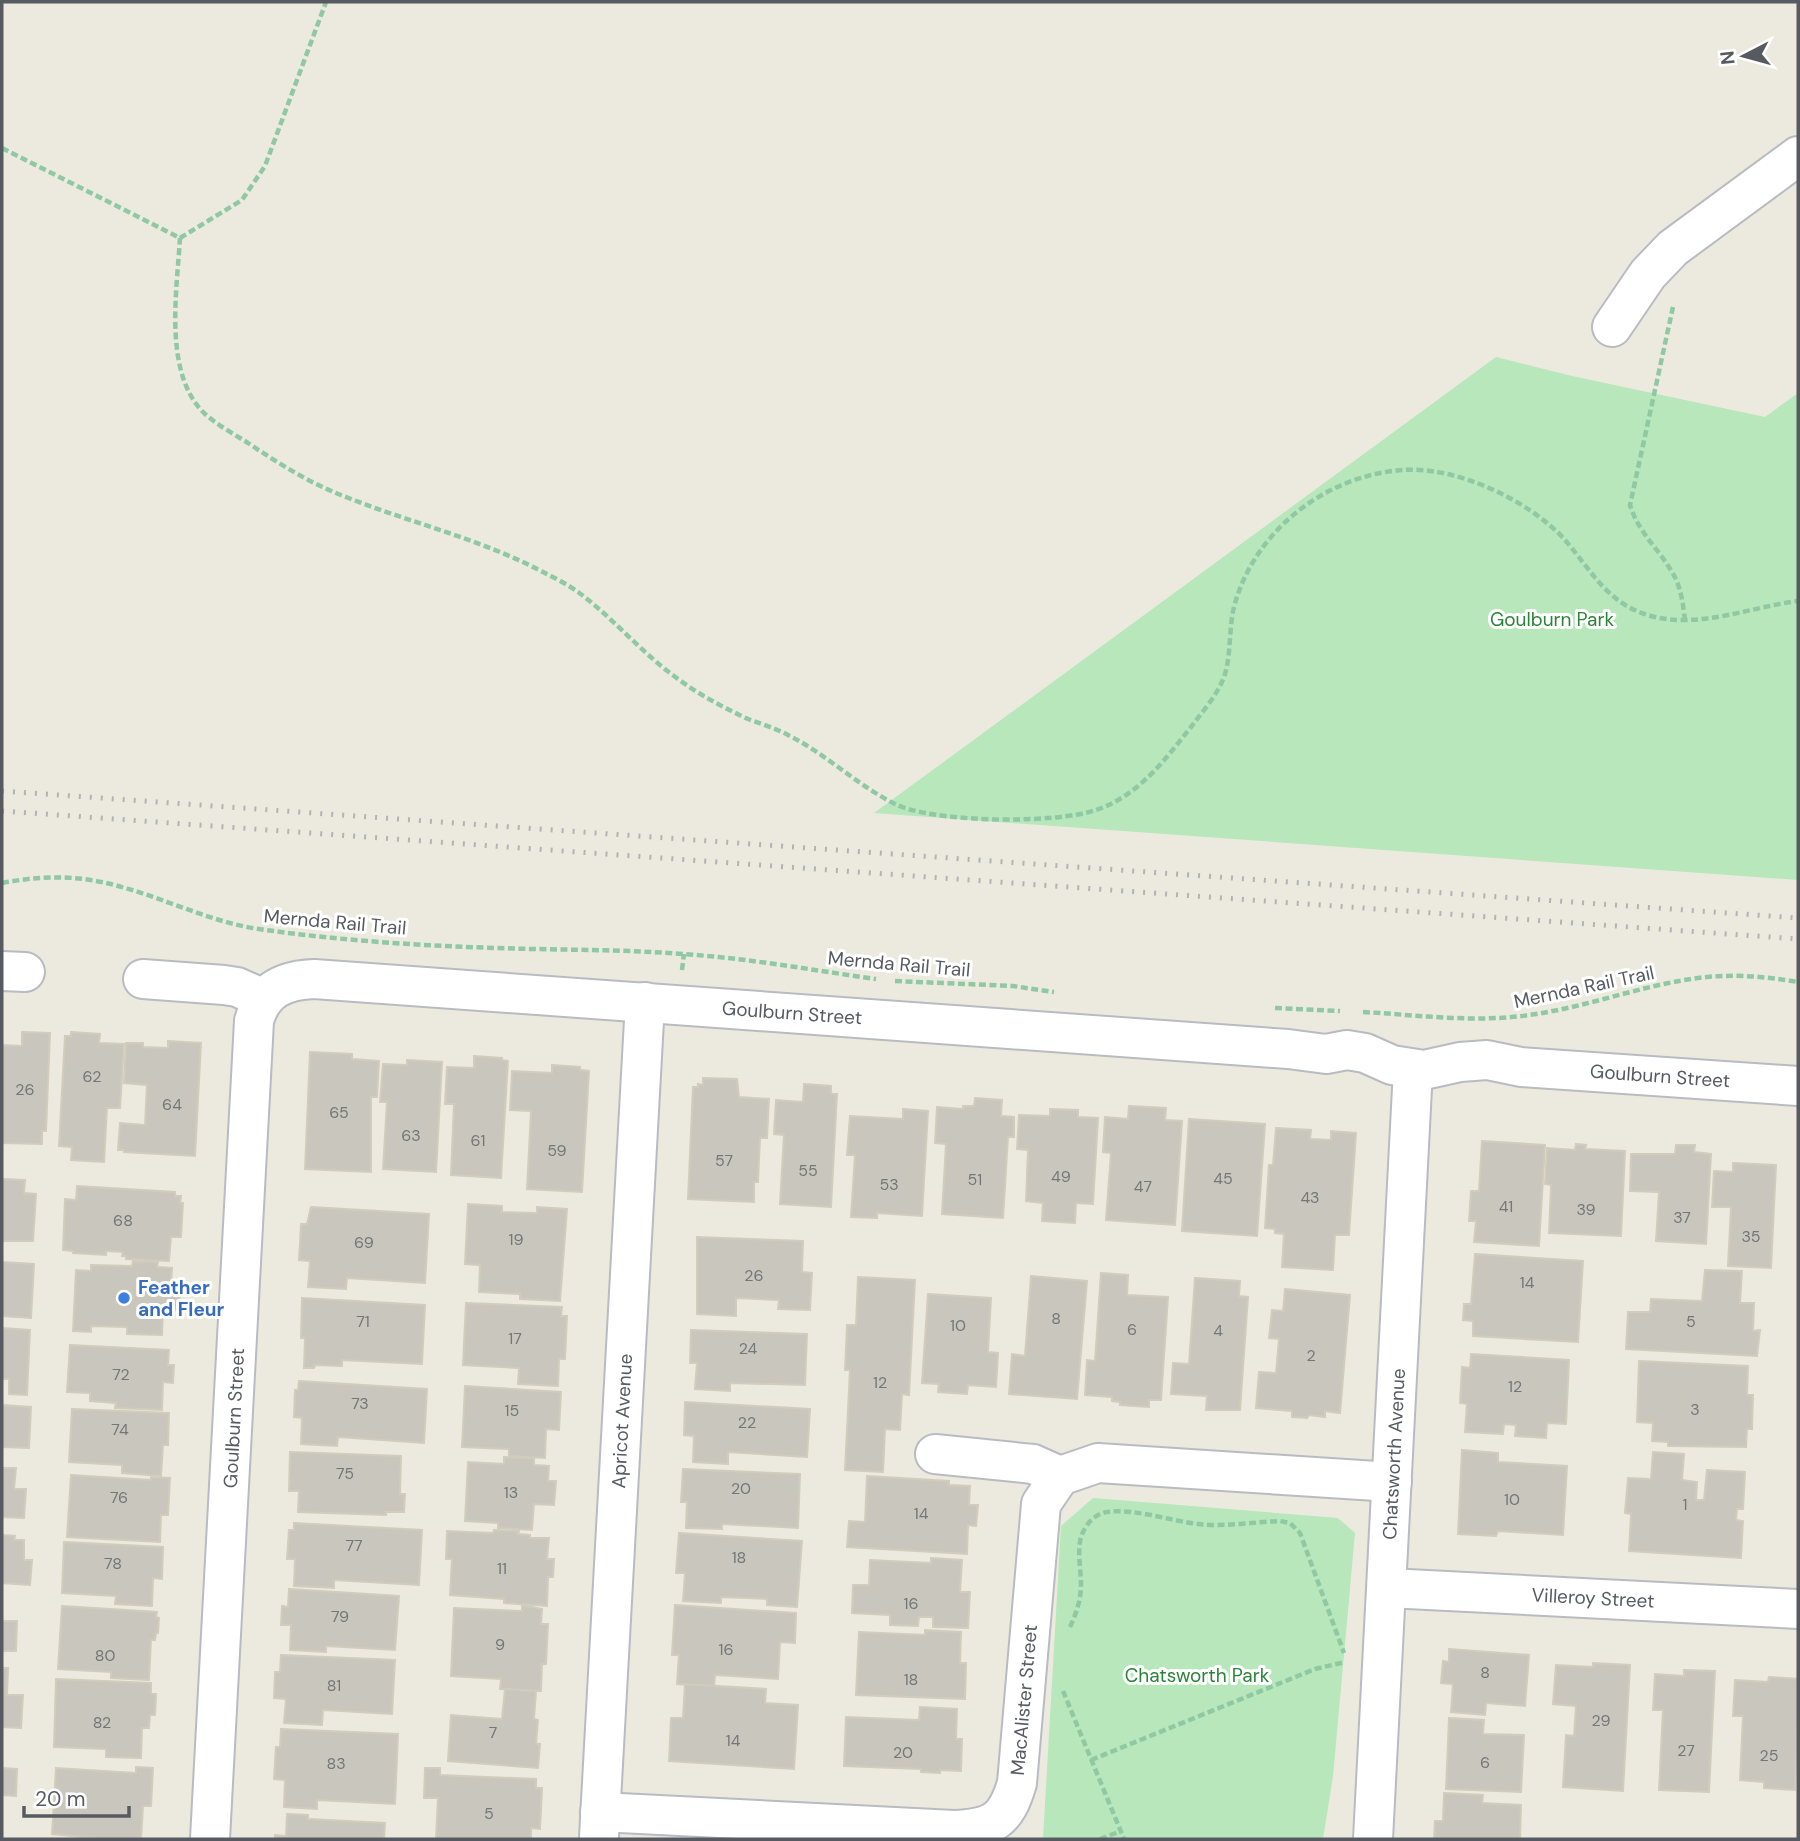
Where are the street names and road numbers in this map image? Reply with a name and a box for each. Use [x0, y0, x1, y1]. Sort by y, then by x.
street label: Mernda Rail Trail [263, 903, 407, 941]
street label: Mernda Rail Trail [827, 945, 971, 983]
street label: Mernda Rail Trail [1511, 960, 1657, 1014]
street label: Goulburn Street [721, 996, 863, 1030]
street label: Goulburn Street [1589, 1059, 1731, 1093]
street label: Goulburn Street [218, 1347, 250, 1489]
street label: Apricot Avenue [606, 1353, 638, 1489]
street label: Chatsworth Avenue [1377, 1368, 1411, 1540]
street label: Villeroy Street [1531, 1582, 1655, 1614]
street label: MacAlister Street [1005, 1623, 1043, 1777]

